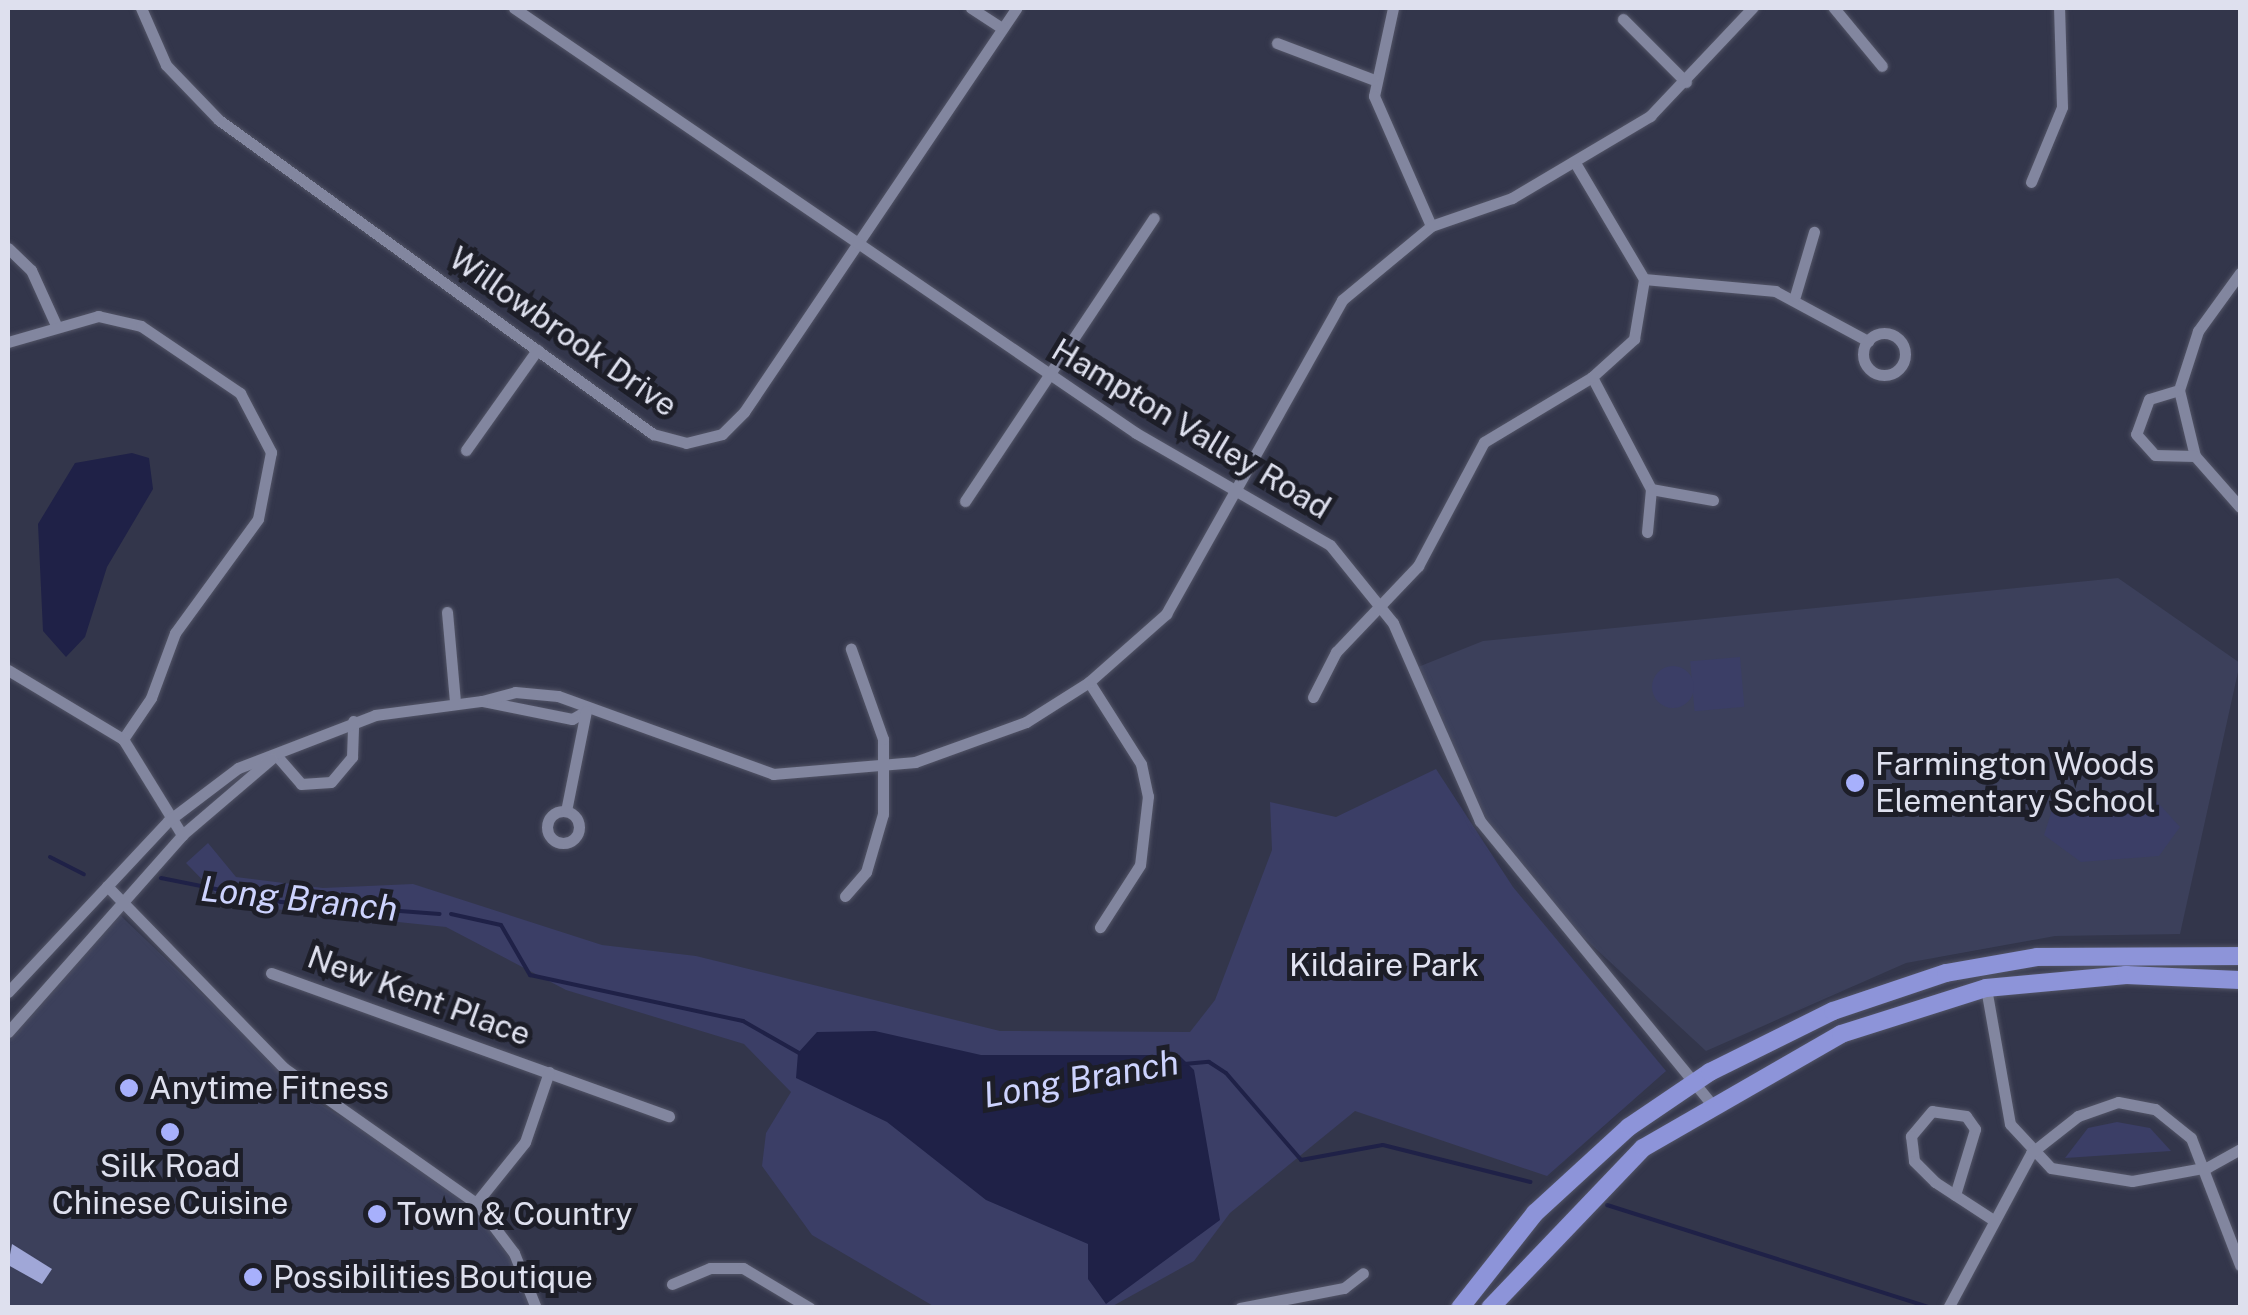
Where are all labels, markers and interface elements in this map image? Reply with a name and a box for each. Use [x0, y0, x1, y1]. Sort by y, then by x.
street label: Willowbrook Drive [442, 239, 684, 425]
street label: Hampton Valley Road [1044, 330, 1338, 528]
place label: Farmington Woods Elementary School [1875, 746, 2156, 821]
marker: Farmington Woods Elementary School [1844, 772, 1866, 794]
water label: Long Branch [198, 868, 400, 930]
street label: New Kent Place [302, 938, 536, 1054]
park label: Kildaire Park [1289, 946, 1479, 984]
water label: Long Branch [980, 1041, 1182, 1117]
place label: Anytime Fitness [149, 1069, 389, 1107]
marker: Anytime Fitness [118, 1077, 140, 1099]
marker: Silk Road Chinese Cuisine [159, 1121, 181, 1143]
place label: Silk Road Chinese Cuisine [52, 1148, 288, 1223]
place label: Town & Country [397, 1195, 632, 1233]
marker: Town & Country [366, 1203, 388, 1225]
place label: Possibilities Boutique [273, 1258, 593, 1296]
marker: Possibilities Boutique [242, 1266, 264, 1288]

